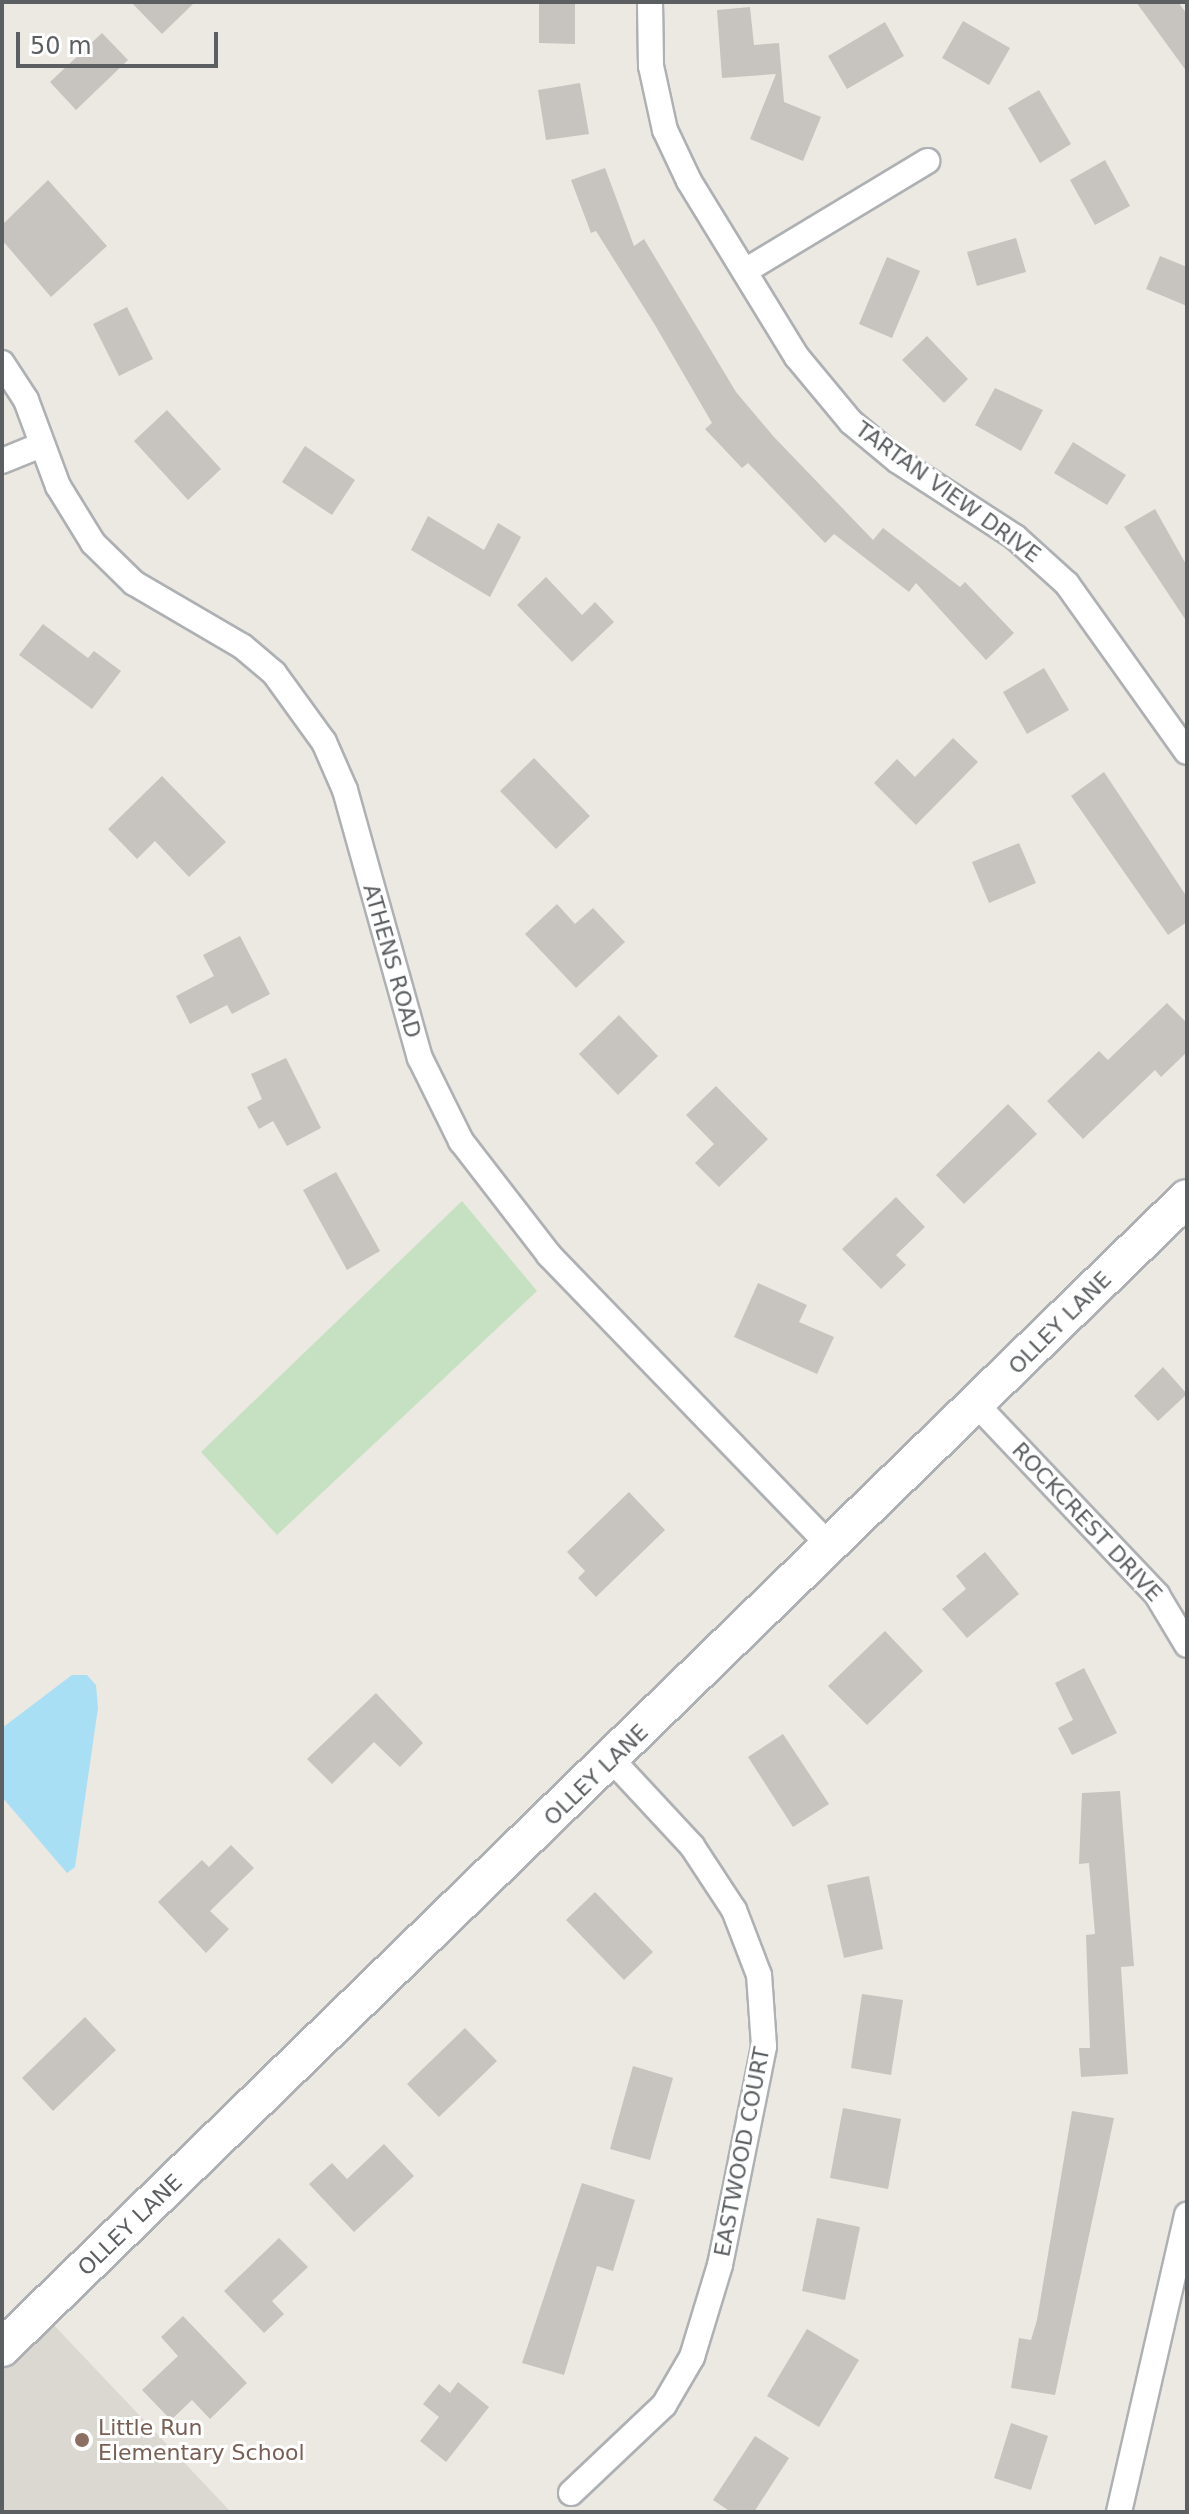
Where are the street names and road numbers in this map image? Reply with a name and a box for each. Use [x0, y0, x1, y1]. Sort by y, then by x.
street label: TARTAN VIEW DRIVE [850, 416, 1046, 568]
street label: ATHENS ROAD [357, 881, 427, 1041]
street label: OLLEY LANE [1003, 1266, 1117, 1380]
street label: ROCKCREST DRIVE [1006, 1437, 1168, 1607]
street label: OLLEY LANE [539, 1719, 653, 1831]
street label: EASTWOOD COURT [709, 2045, 775, 2259]
street label: OLLEY LANE [73, 2169, 187, 2281]

